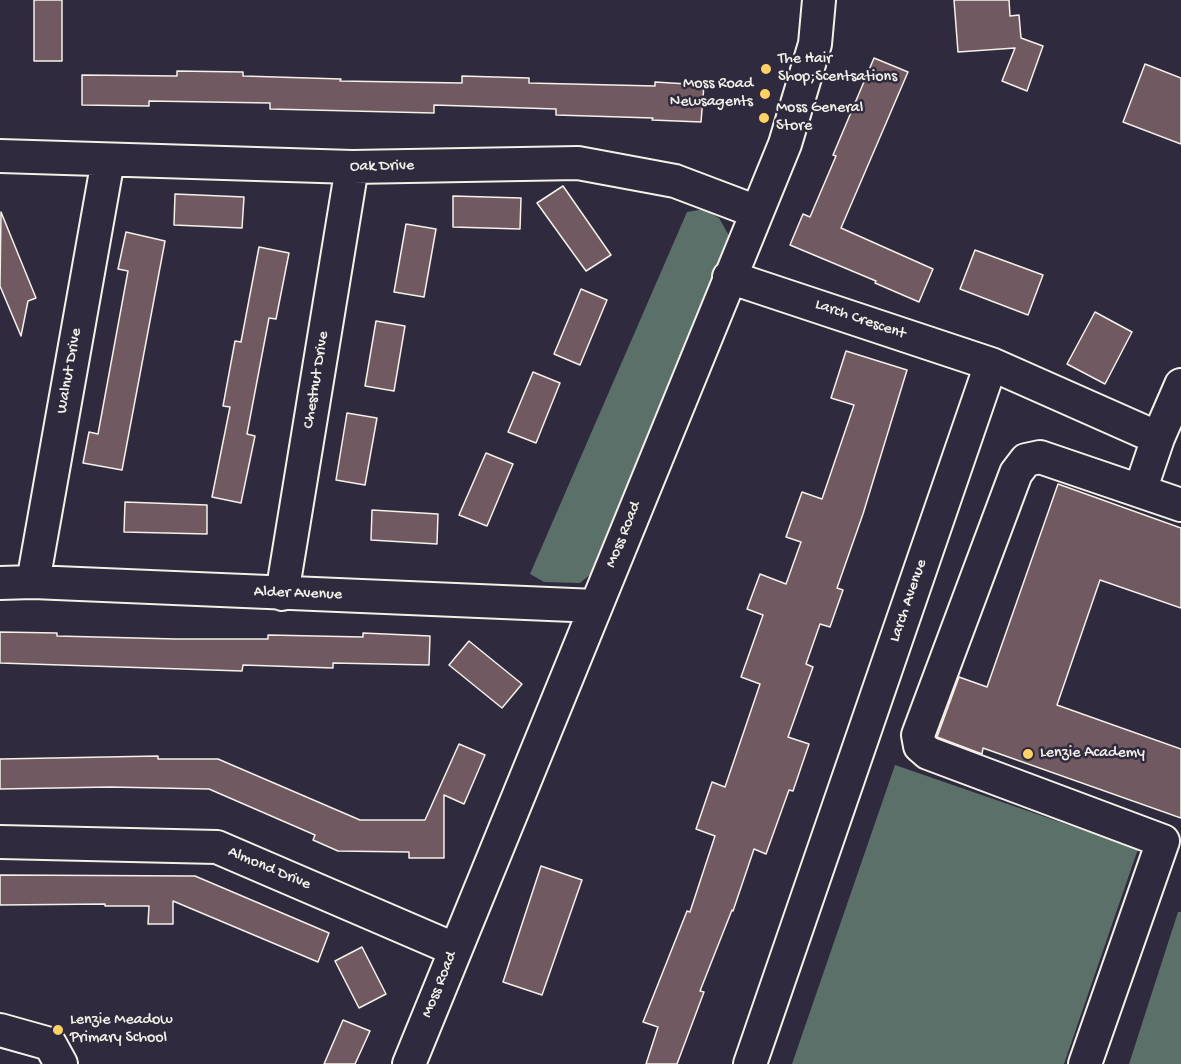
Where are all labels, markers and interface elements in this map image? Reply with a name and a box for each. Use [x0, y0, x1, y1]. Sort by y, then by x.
place label: The Hair Shop;Scentsations [778, 50, 897, 88]
marker: The Hair Shop;Scentsations [759, 62, 773, 76]
place label: Moss Road Newsagents [670, 75, 753, 113]
marker: Moss Road Newsagents [758, 87, 772, 101]
place label: Moss General Store [776, 99, 863, 137]
marker: Moss General Store [757, 111, 771, 125]
street label: Oak Drive [350, 157, 414, 177]
street label: Larch Crescent [812, 296, 908, 344]
street label: Walnut Drive [53, 327, 87, 415]
street label: Chestnut Drive [300, 330, 334, 430]
street label: Moss Road [602, 499, 646, 571]
street label: Larch Avenue [886, 557, 932, 645]
street label: Alder Avenue [254, 583, 342, 605]
place label: Lenzie Academy [1040, 744, 1145, 764]
marker: Lenzie Academy [1021, 747, 1035, 761]
street label: Almond Drive [225, 843, 313, 895]
street label: Moss Road [418, 949, 462, 1021]
place label: Lenzie Meadow Primary School [70, 1011, 173, 1049]
marker: Lenzie Meadow Primary School [51, 1023, 65, 1037]

